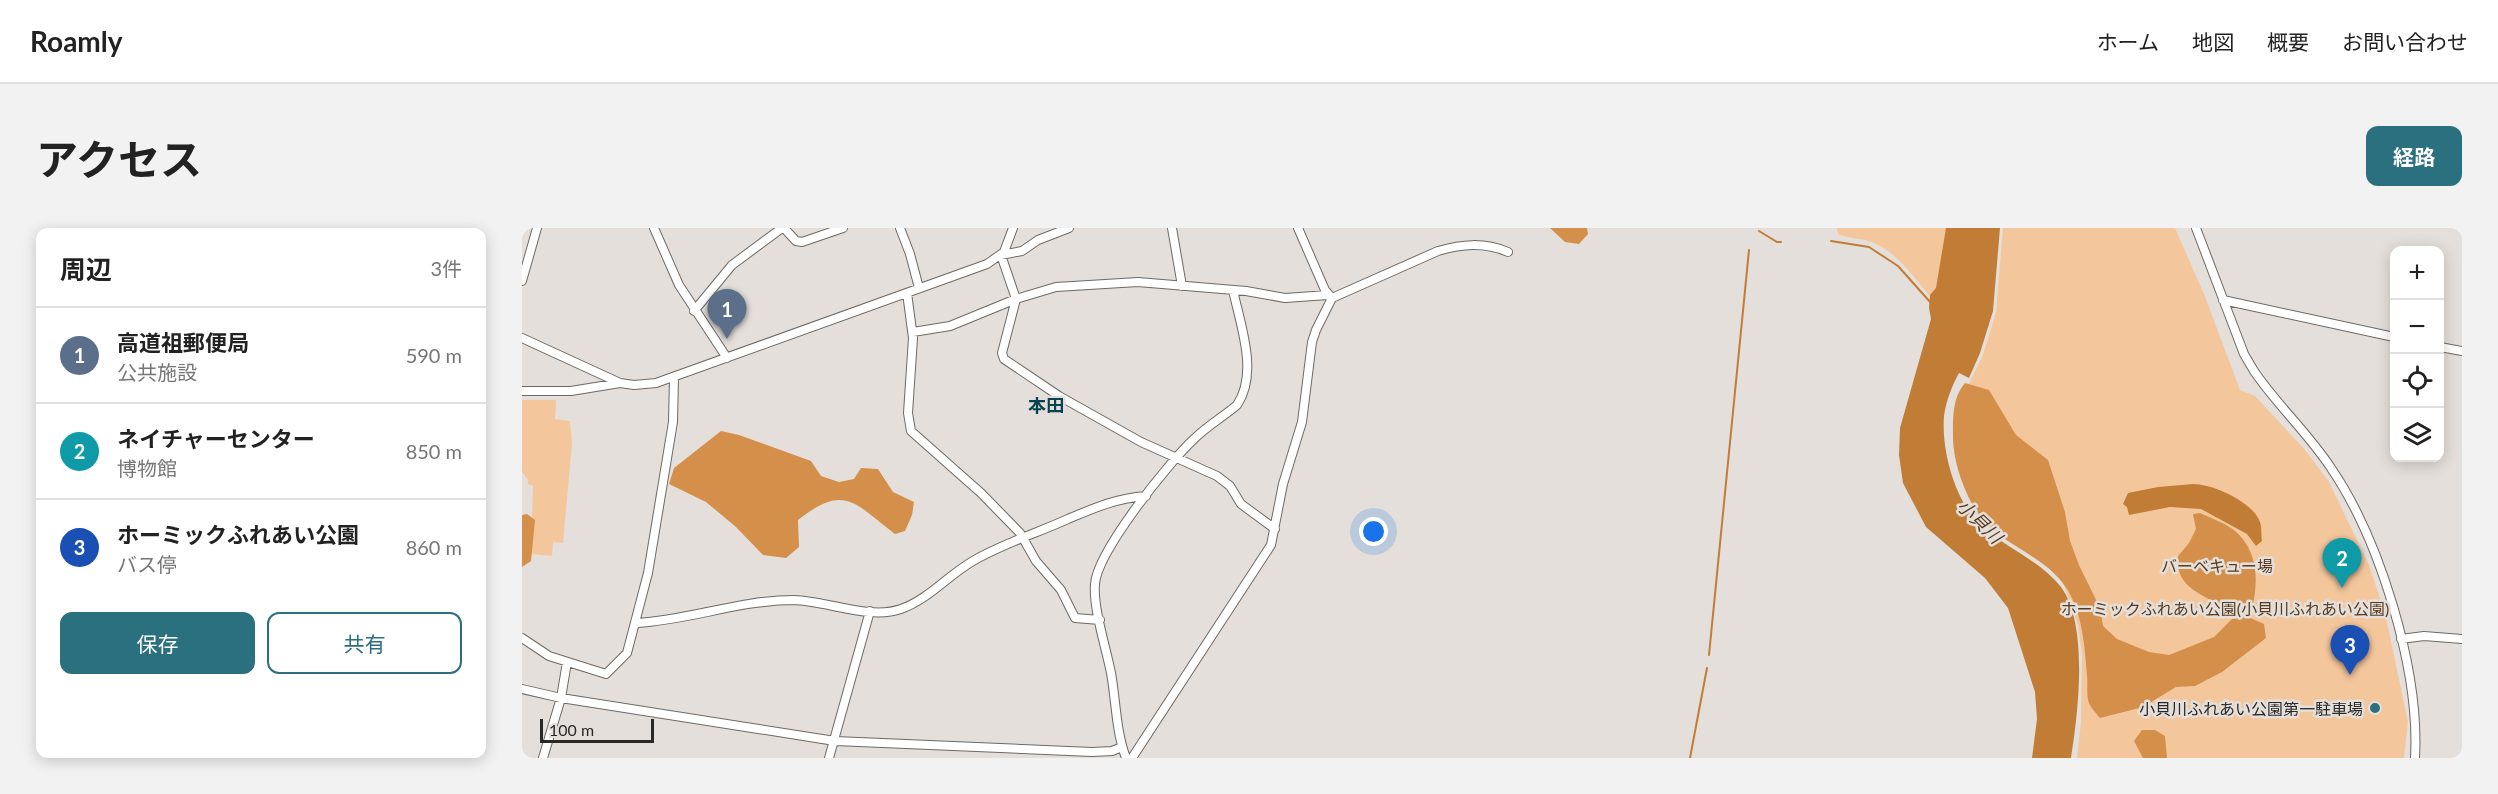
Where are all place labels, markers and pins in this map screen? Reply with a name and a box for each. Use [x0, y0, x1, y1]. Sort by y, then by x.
pin: 1 [708, 290, 746, 339]
pin: 2 [2322, 538, 2362, 588]
pin: 3 [2330, 626, 2370, 675]
place label: 小貝川ふれあい公園第一駐車場 [2139, 699, 2363, 718]
marker: 小貝川ふれあい公園第一駐車場 [2368, 701, 2382, 715]

